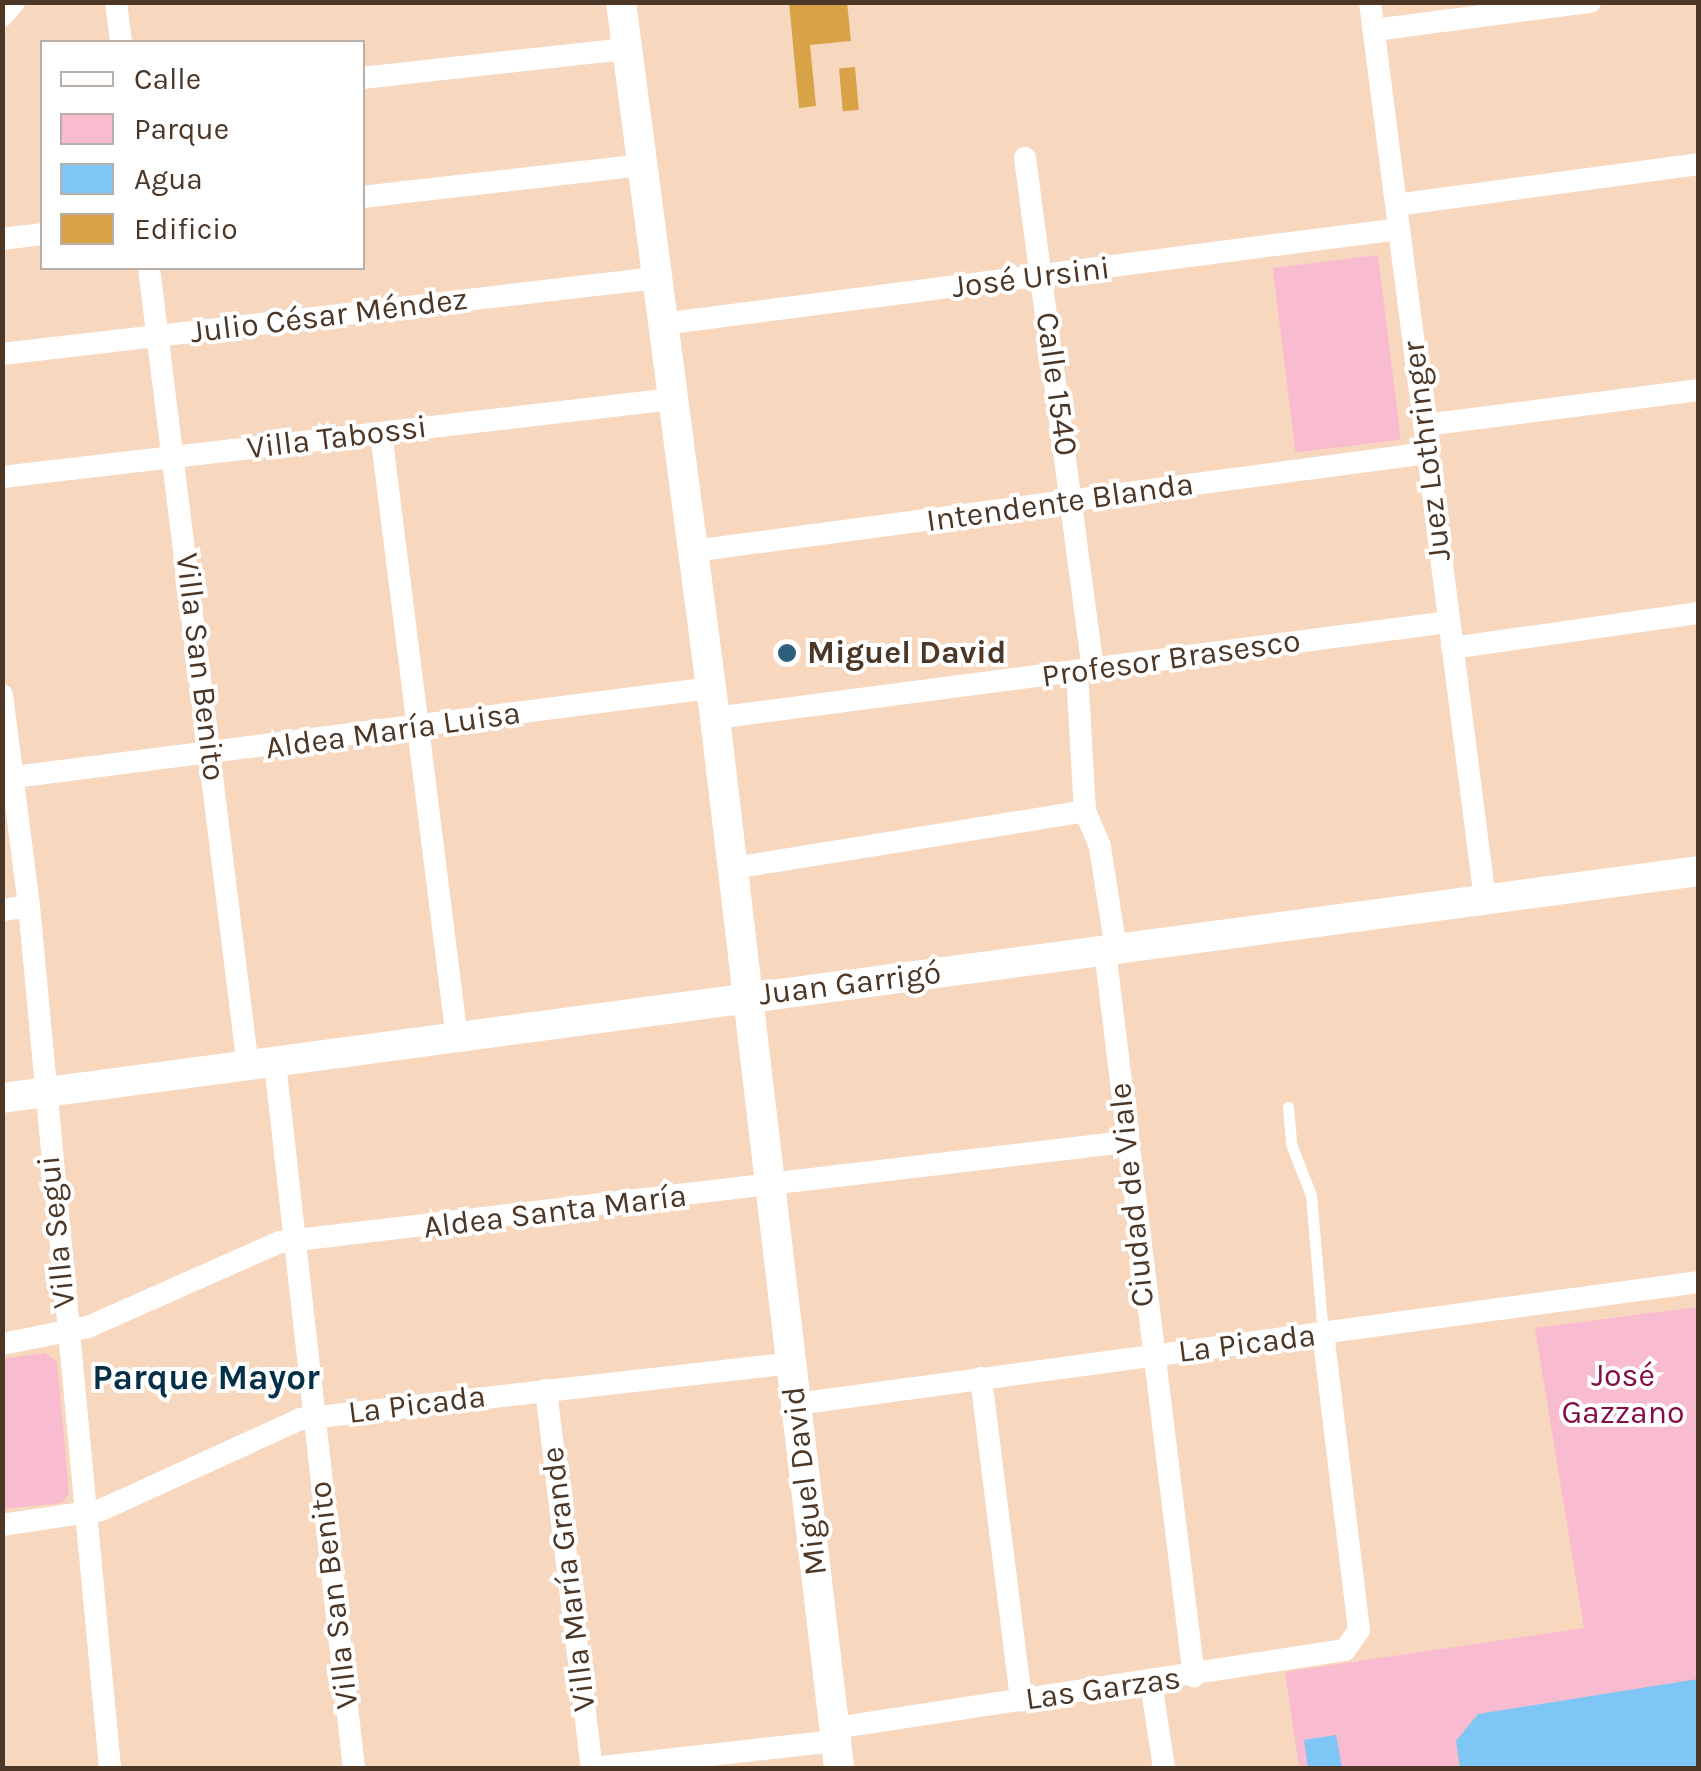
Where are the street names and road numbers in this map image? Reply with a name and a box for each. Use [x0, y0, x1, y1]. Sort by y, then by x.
street label: José Ursini [950, 249, 1112, 307]
street label: Julio César Méndez [188, 280, 470, 352]
street label: Calle 1540 [1027, 310, 1085, 458]
street label: Juez Lothringer [1394, 339, 1460, 563]
street label: Villa Tabossi [245, 408, 429, 468]
street label: Intendente Blanda [924, 465, 1196, 541]
street label: Villa San Benito [167, 551, 233, 783]
street label: Profesor Brasesco [1039, 622, 1303, 696]
street label: Aldea María Luisa [263, 694, 523, 768]
street label: Juan Garrigó [757, 954, 943, 1014]
street label: Ciudad de Viale [1101, 1081, 1163, 1309]
street label: Villa Segui [30, 1154, 84, 1310]
street label: Aldea Santa María [421, 1177, 689, 1247]
street label: La Picada [1176, 1317, 1318, 1371]
street label: La Picada [346, 1378, 488, 1432]
street label: Miguel David [774, 1384, 836, 1578]
street label: Villa María Grande [534, 1445, 604, 1713]
street label: Villa San Benito [301, 1479, 367, 1711]
street label: Las Garzas [1023, 1659, 1183, 1719]

